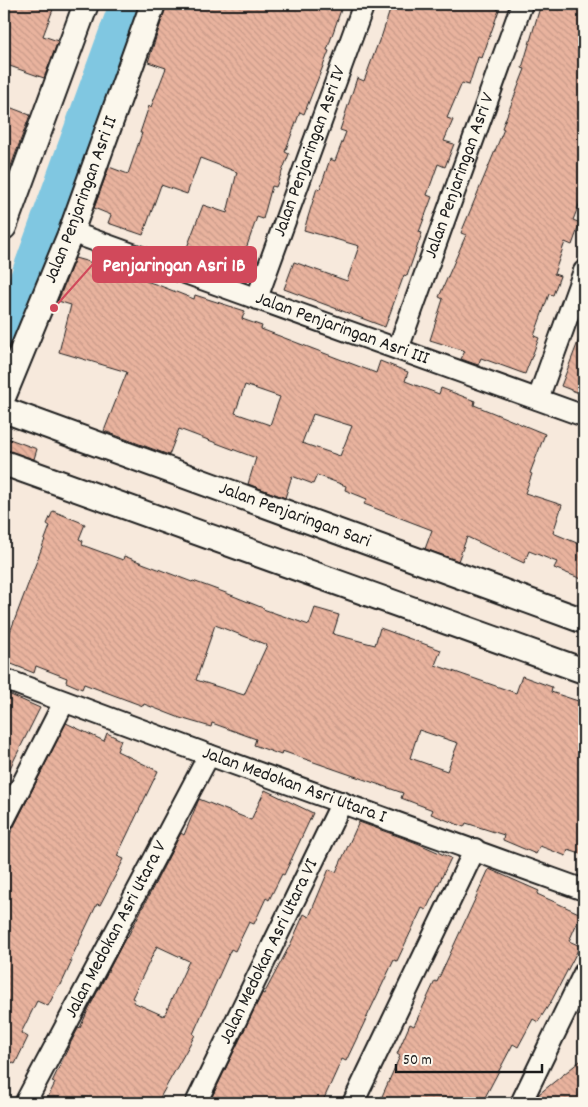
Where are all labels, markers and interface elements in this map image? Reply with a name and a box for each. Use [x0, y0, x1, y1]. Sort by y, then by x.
street label: Jalan Penjaringan Asri IV [267, 62, 354, 241]
street label: Jalan Penjaringan Asri V [418, 89, 502, 262]
street label: Jalan Penjaringan Asri II [38, 112, 125, 288]
callout: Penjaringan Asri 1B [93, 247, 256, 282]
text: Penjaringan Asri 1B [103, 253, 245, 281]
street label: Jalan Penjaringan Asri III [251, 286, 433, 373]
street label: Jalan Penjaringan Sari [215, 476, 375, 556]
street label: Jalan Medokan Asri Utara I [198, 740, 390, 831]
street label: Jalan Medokan Asri Utara V [59, 836, 175, 1023]
street label: Jalan Medokan Asri Utara VI [213, 855, 326, 1049]
scale bar [396, 1042, 542, 1074]
text: 50 m [403, 1050, 432, 1072]

